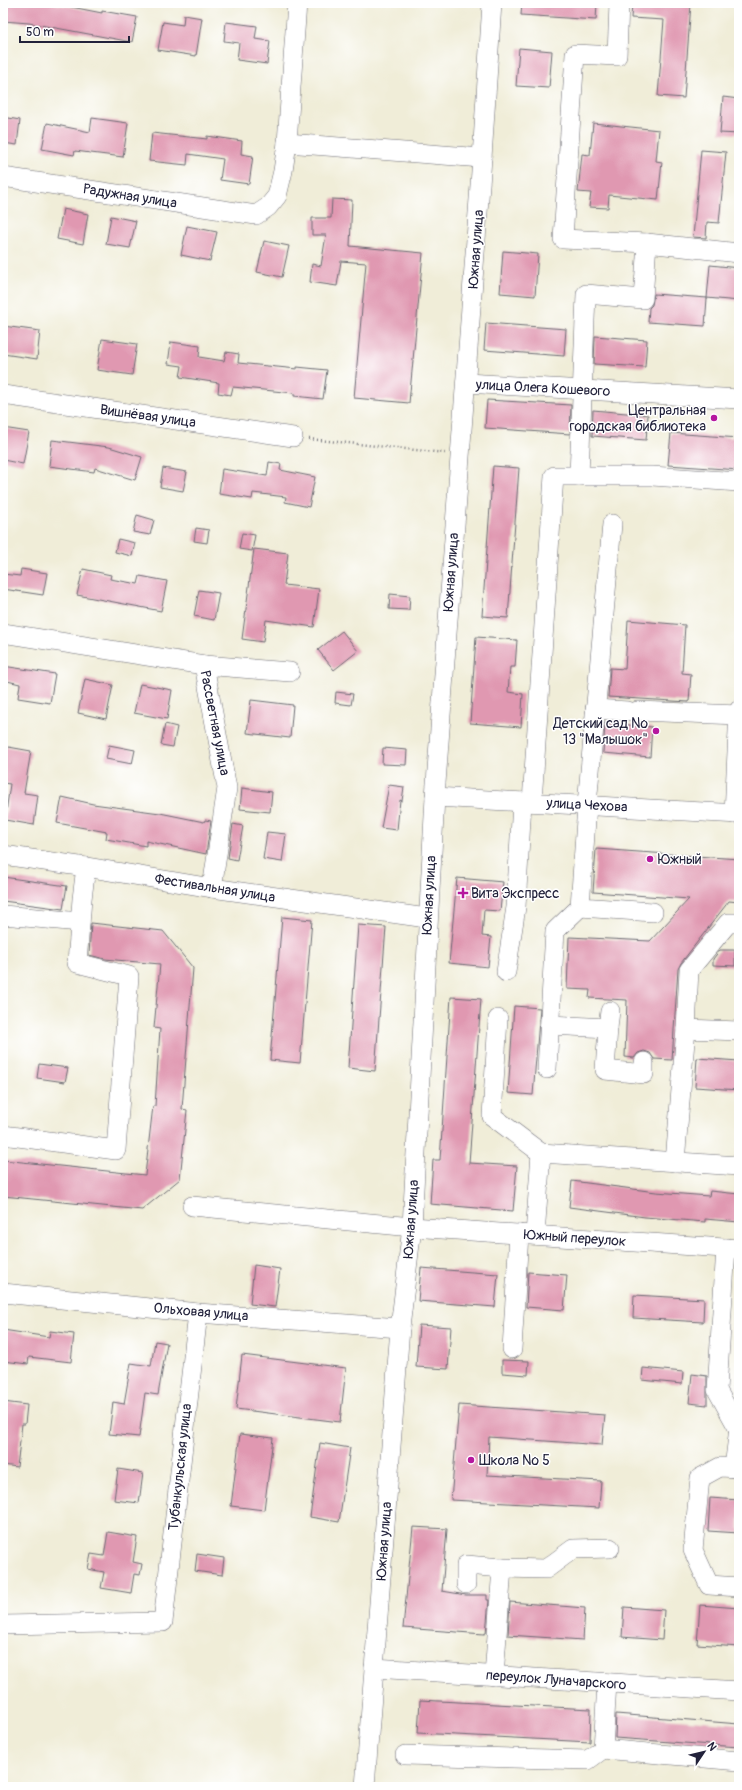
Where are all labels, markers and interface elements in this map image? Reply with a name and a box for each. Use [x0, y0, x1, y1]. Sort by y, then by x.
scale bar [20, 18, 129, 44]
text: 50 m [26, 25, 54, 40]
street label: Радужная улица [82, 180, 178, 212]
street label: Южная улица [465, 209, 487, 289]
street label: улица Олега Кошевого [474, 376, 611, 400]
street label: Вишнёвая улица [99, 401, 197, 431]
place label: Центральная городская библиотека [570, 402, 706, 435]
marker: Центральная городская библиотека [709, 413, 719, 423]
street label: Южная улица [440, 532, 462, 612]
street label: Рассветная улица [196, 669, 234, 777]
place label: Детский сад № 13 "Малышок" [552, 715, 648, 748]
marker: Детский сад № 13 "Малышок" [651, 726, 661, 736]
street label: улица Чехова [545, 794, 628, 816]
place label: Южный [658, 851, 702, 868]
marker: Южный [645, 854, 655, 864]
street label: Южная улица [418, 855, 440, 935]
street label: Фестивальная улица [154, 870, 276, 906]
place label: Вита Экспресс [471, 885, 559, 902]
marker: Вита Экспресс [458, 888, 468, 898]
street label: Южная улица [400, 1179, 422, 1259]
street label: Южный переулок [523, 1226, 627, 1250]
street label: Ольховая улица [153, 1299, 249, 1325]
street label: Тубанкульская улица [165, 1403, 195, 1531]
place label: Школа № 5 [479, 1452, 550, 1469]
marker: Школа № 5 [466, 1455, 476, 1465]
street label: Южная улица [373, 1501, 395, 1581]
street label: переулок Луначарского [485, 1667, 627, 1693]
north arrow [684, 1732, 724, 1772]
text: N [704, 1740, 720, 1754]

